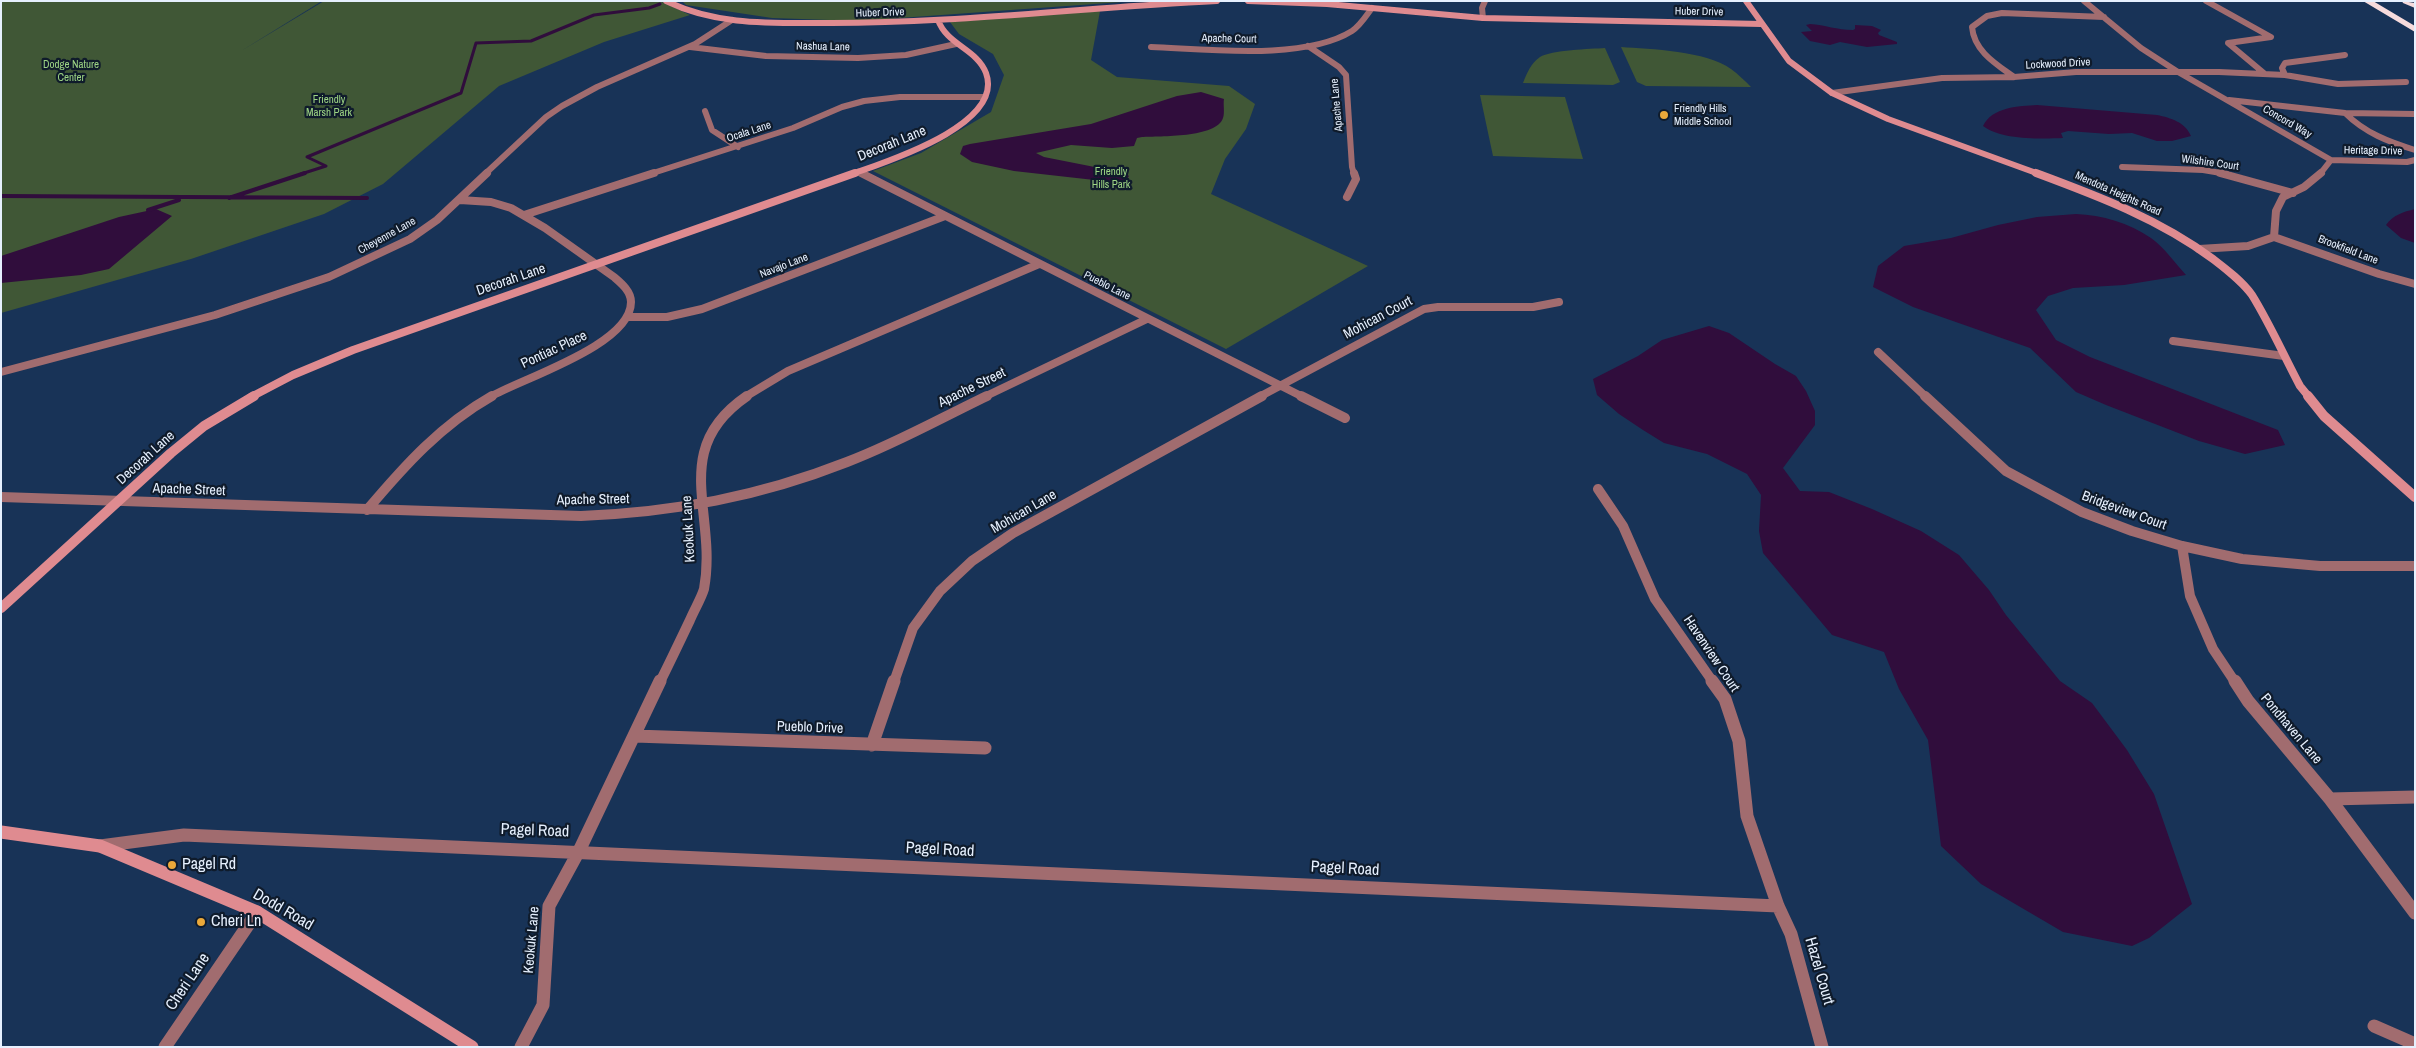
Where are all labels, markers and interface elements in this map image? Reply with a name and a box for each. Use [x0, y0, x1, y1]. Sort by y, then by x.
street label: Huber Drive [1675, 5, 1723, 19]
street label: Huber Drive [855, 6, 905, 20]
street label: Apache Court [1201, 32, 1257, 46]
street label: Nashua Lane [796, 40, 850, 54]
street label: Lockwood Drive [2025, 56, 2091, 72]
park label: Dodge Nature Center [43, 58, 99, 84]
street label: Apache Lane [1328, 78, 1346, 132]
park label: Friendly Marsh Park [306, 93, 352, 119]
place label: Friendly Hills Middle School [1674, 102, 1731, 128]
street label: Concord Way [2260, 103, 2314, 141]
marker: Friendly Hills Middle School [1658, 109, 1670, 121]
street label: Ocala Lane [725, 119, 773, 145]
street label: Decorah Lane [855, 123, 929, 165]
street label: Heritage Drive [2344, 144, 2402, 158]
street label: Wilshire Court [2181, 152, 2239, 174]
park label: Friendly Hills Park [1092, 165, 1130, 191]
street label: Mendota Heights Road [2073, 169, 2163, 219]
street label: Cheyenne Lane [356, 215, 418, 257]
street label: Brookfield Lane [2316, 233, 2380, 267]
street label: Navajo Lane [758, 251, 810, 281]
street label: Decorah Lane [474, 260, 548, 300]
street label: Pueblo Lane [1081, 269, 1133, 303]
street label: Mohican Court [1341, 293, 1415, 343]
street label: Pontiac Place [518, 327, 590, 373]
street label: Apache Street [936, 365, 1008, 411]
street label: Decorah Lane [114, 428, 178, 488]
street label: Apache Street [152, 480, 226, 500]
street label: Mohican Lane [988, 487, 1060, 537]
street label: Bridgeview Court [2079, 488, 2169, 534]
street label: Apache Street [556, 491, 630, 509]
street label: Keokuk Lane [679, 495, 699, 563]
street label: Havenview Court [1679, 613, 1743, 695]
street label: Pondhaven Lane [2257, 690, 2325, 768]
street label: Pueblo Drive [777, 718, 843, 738]
street label: Pagel Road [500, 820, 570, 842]
street label: Pagel Road [905, 839, 975, 861]
place label: Pagel Rd [182, 855, 236, 875]
street label: Pagel Road [1310, 858, 1380, 880]
marker: Pagel Rd [166, 859, 178, 871]
street label: Dodd Road [249, 885, 317, 935]
street label: Keokuk Lane [521, 906, 543, 974]
place label: Cheri Ln [211, 912, 261, 932]
marker: Cheri Ln [195, 916, 207, 928]
street label: Hazel Court [1800, 935, 1838, 1007]
street label: Cheri Lane [162, 950, 214, 1014]

